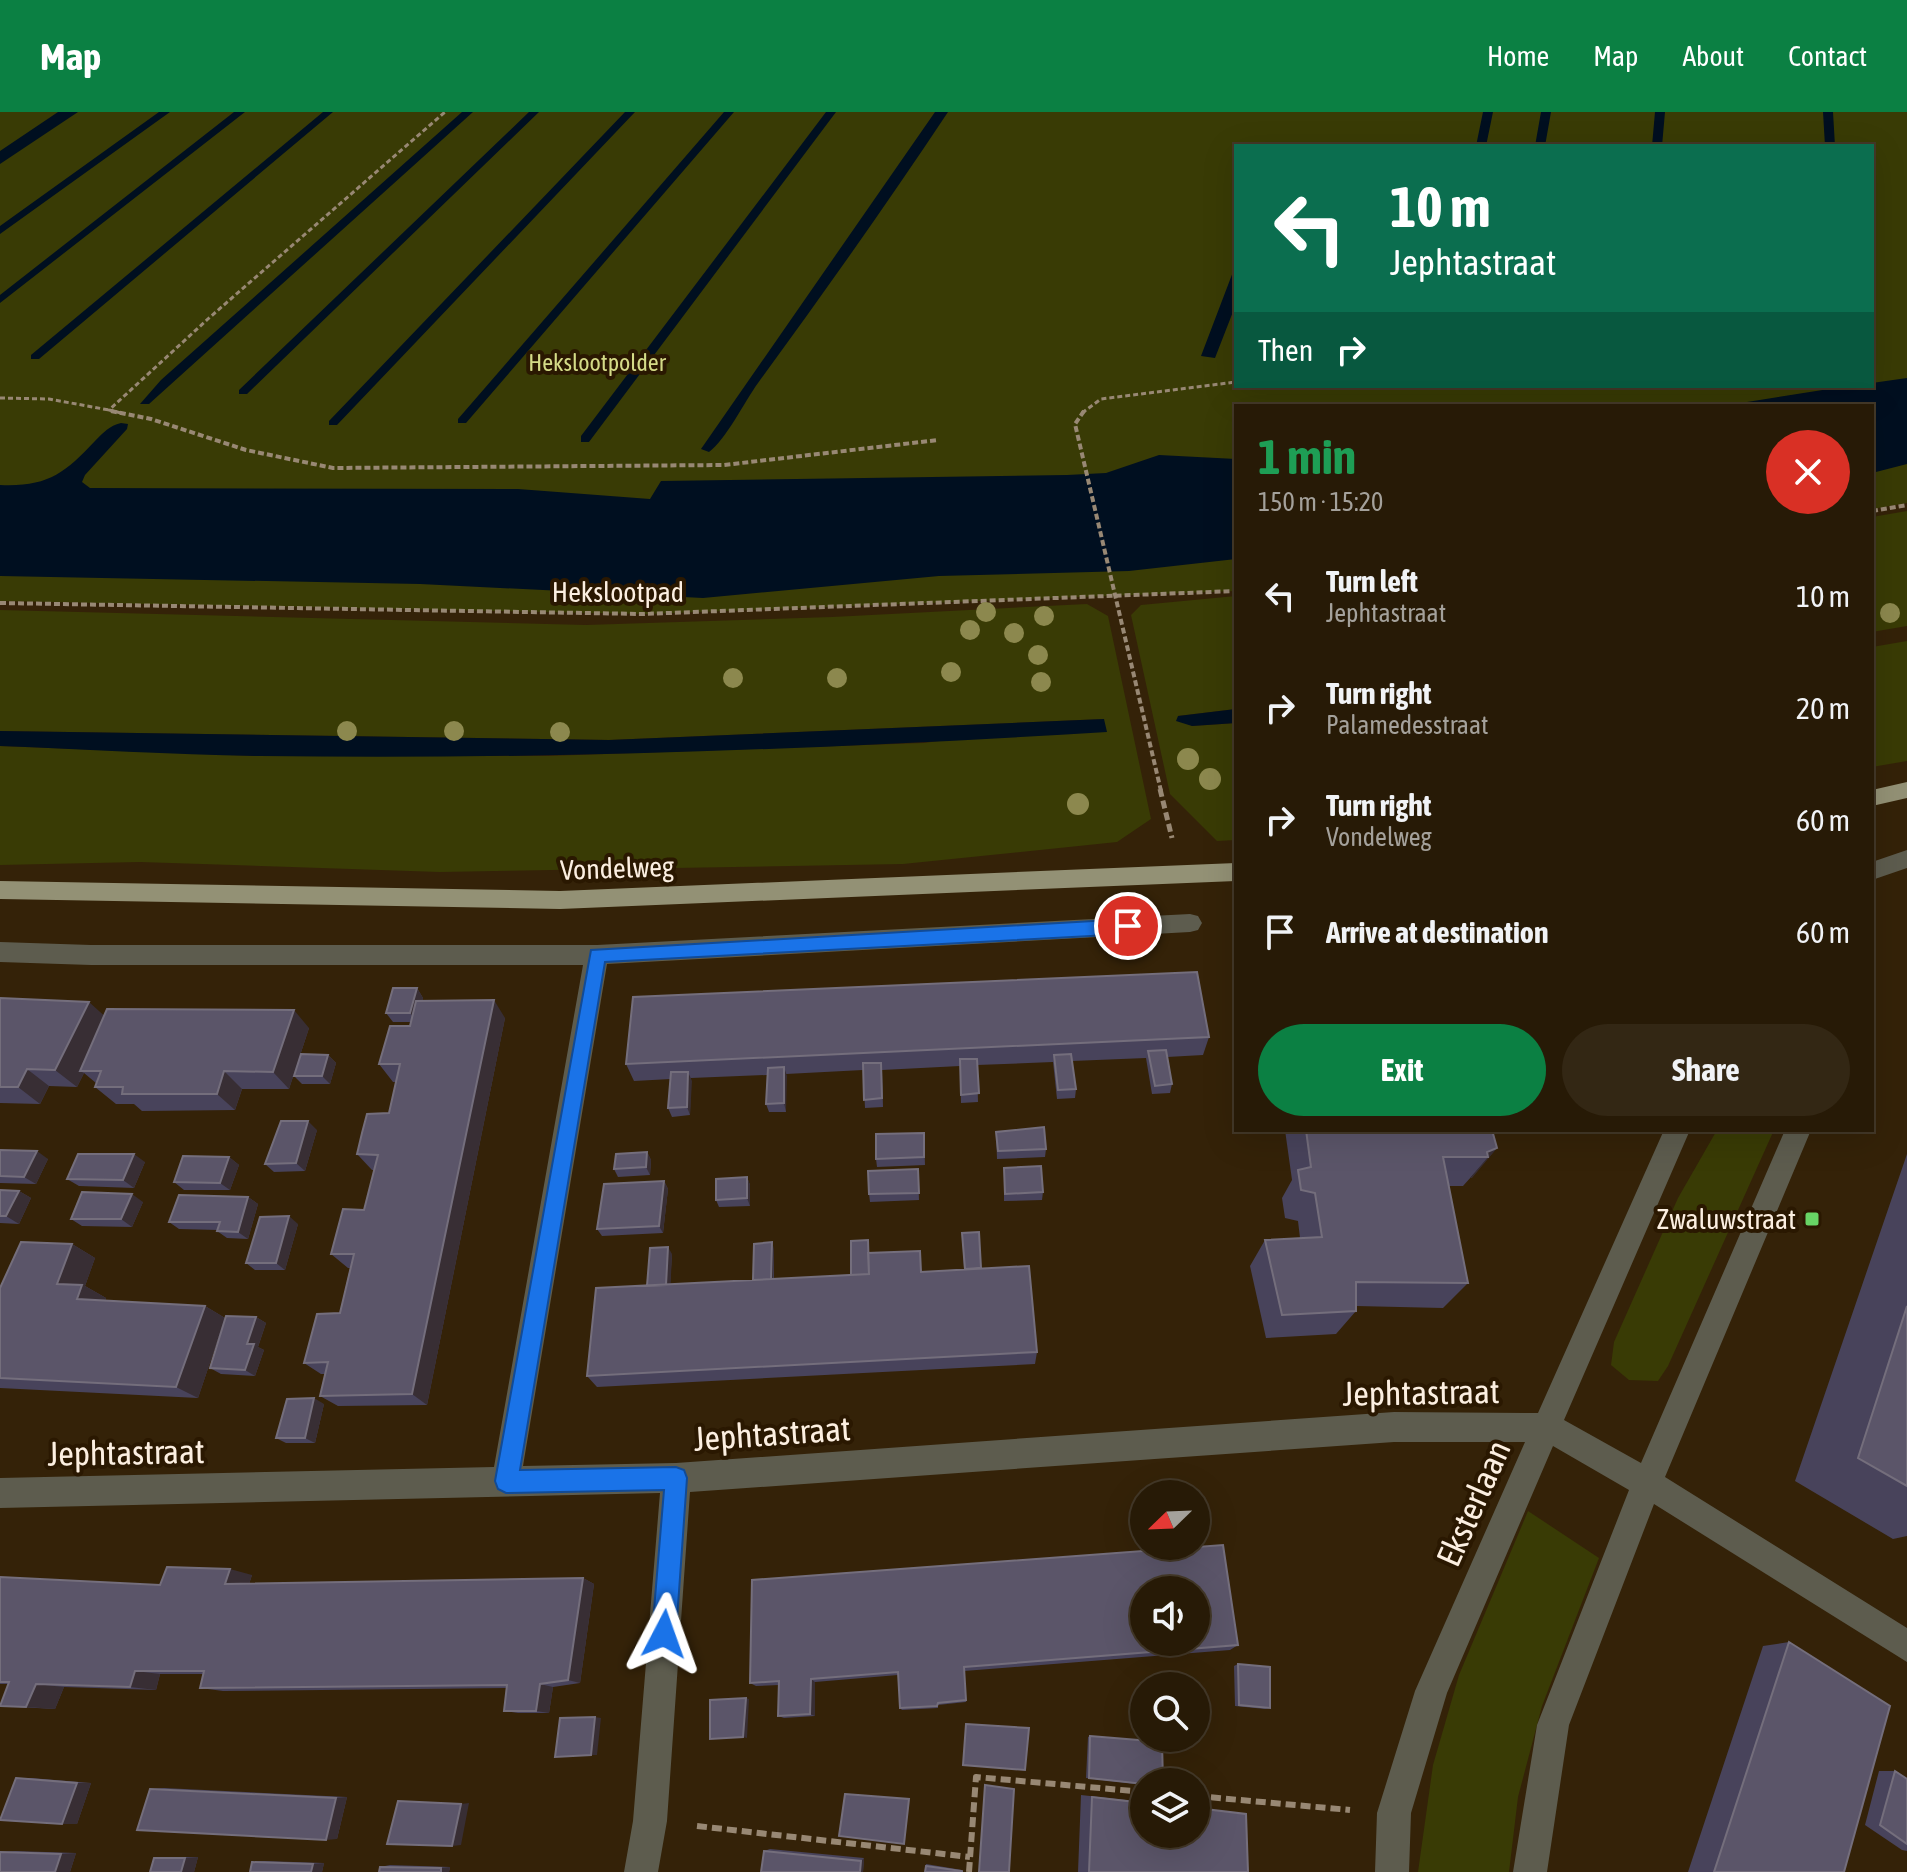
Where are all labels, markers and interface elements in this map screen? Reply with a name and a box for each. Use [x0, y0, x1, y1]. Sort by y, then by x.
text: Map [40, 35, 101, 78]
text: Home [1487, 40, 1549, 72]
text: Map [1593, 40, 1638, 72]
text: About [1682, 40, 1744, 72]
text: Contact [1788, 40, 1867, 72]
text: 10 m [1390, 175, 1491, 239]
icon: left [1258, 176, 1362, 280]
text: Jephtastraat [1390, 241, 1556, 283]
icon: right [1329, 328, 1373, 372]
text: Then [1258, 333, 1313, 367]
park label: Hekslootpolder [528, 349, 667, 376]
text: 1 min [1258, 429, 1356, 484]
button: close [1766, 430, 1850, 514]
text: 150 m · 15:20 [1258, 487, 1383, 517]
text: Turn left [1326, 564, 1418, 598]
icon: left [1258, 574, 1302, 618]
street label: Hekslootpad [552, 576, 684, 608]
text: 10 m [1796, 579, 1850, 613]
text: Jephtastraat [1326, 598, 1446, 628]
text: Turn right [1326, 676, 1432, 710]
icon: right [1258, 686, 1302, 730]
text: 20 m [1796, 691, 1850, 725]
text: Palamedesstraat [1326, 710, 1488, 740]
text: Turn right [1326, 788, 1432, 822]
icon: right [1258, 798, 1302, 842]
text: 60 m [1796, 803, 1850, 837]
text: Vondelweg [1326, 822, 1432, 852]
street label: Vondelweg [560, 850, 674, 886]
pin [1094, 892, 1162, 960]
icon: arrive [1106, 904, 1150, 948]
icon: arrive [1258, 910, 1302, 954]
text: Arrive at destination [1326, 915, 1548, 949]
text: 60 m [1796, 915, 1850, 949]
button: Exit [1258, 1024, 1546, 1116]
button: Share [1562, 1024, 1850, 1116]
place label: Zwaluwstraat [1657, 1203, 1796, 1235]
marker: Zwaluwstraat [1803, 1210, 1821, 1228]
street label: Jephtastraat [1342, 1371, 1500, 1413]
street label: Jephtastraat [692, 1408, 852, 1458]
street label: Jephtastraat [47, 1431, 205, 1473]
street label: Eksterlaan [1428, 1434, 1518, 1572]
north arrow [1130, 1480, 1210, 1560]
map controls [1130, 1480, 1210, 1848]
button: sound [1130, 1576, 1210, 1656]
position arrow [622, 1592, 706, 1676]
button: search [1130, 1672, 1210, 1752]
button: layers [1130, 1768, 1210, 1848]

